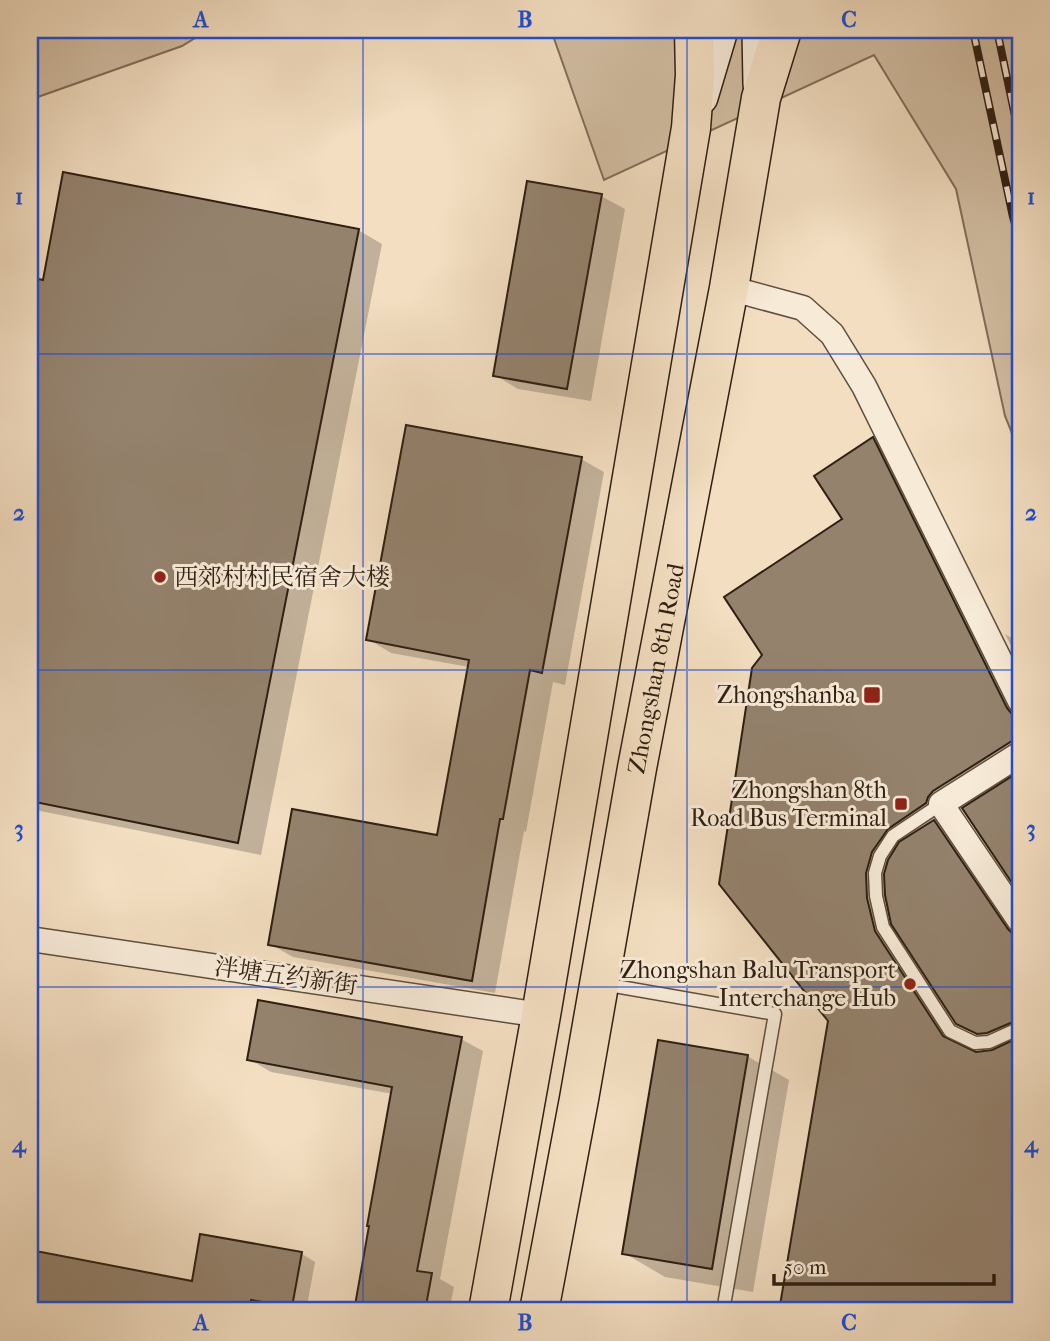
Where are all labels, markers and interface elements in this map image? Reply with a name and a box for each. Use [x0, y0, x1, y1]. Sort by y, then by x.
text: A [192, 6, 210, 33]
text: B [518, 6, 533, 33]
text: C [841, 6, 857, 33]
text: 1 [15, 183, 23, 210]
text: 1 [1027, 183, 1035, 210]
text: 2 [13, 499, 25, 526]
text: 2 [1025, 499, 1037, 526]
street label: Zhongshan 8th Road [622, 560, 690, 776]
place label: 西郊村村民宿舍大楼 [174, 563, 390, 591]
marker: 西郊村村民宿舍大楼 [152, 569, 168, 585]
place label: Zhongshanba [717, 681, 857, 709]
marker: Zhongshanba [862, 685, 882, 705]
place label: Zhongshan 8th Road Bus Terminal [690, 776, 888, 832]
marker: Zhongshan 8th Road Bus Terminal [893, 796, 909, 812]
text: 3 [14, 815, 24, 842]
text: 3 [1026, 815, 1036, 842]
street label: 泮塘五约新街 [213, 952, 359, 1000]
place label: Zhongshan Balu Transport Interchange Hub [621, 956, 896, 1012]
marker: Zhongshan Balu Transport Interchange Hub [902, 976, 918, 992]
text: 4 [11, 1131, 27, 1158]
text: 4 [1023, 1131, 1039, 1158]
scale bar [774, 1243, 994, 1287]
text: 50 m [784, 1255, 827, 1279]
text: A [192, 1309, 210, 1336]
text: B [518, 1309, 533, 1336]
text: C [841, 1309, 857, 1336]

